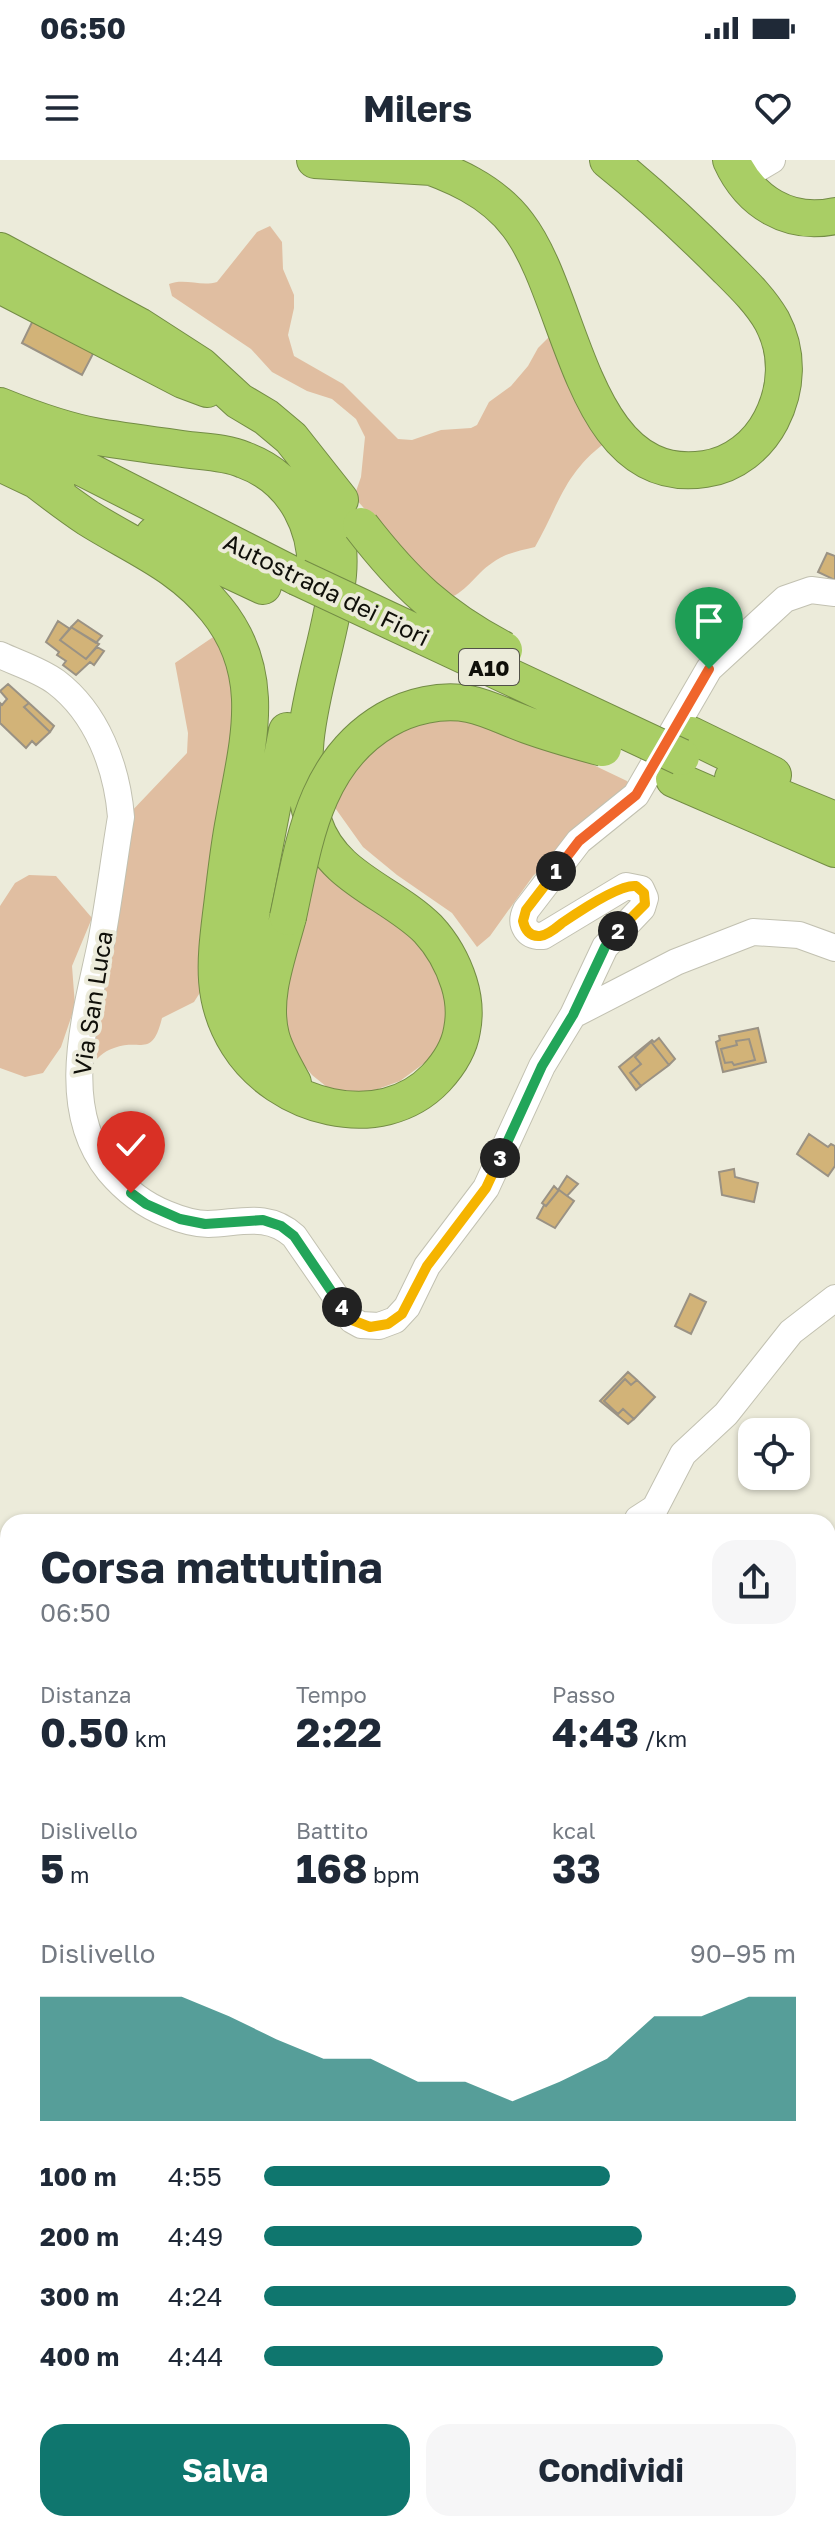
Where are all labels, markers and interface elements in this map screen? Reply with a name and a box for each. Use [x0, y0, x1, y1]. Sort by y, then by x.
text: 06:50 [40, 10, 126, 46]
icon: menu [40, 86, 84, 130]
icon: heart [751, 86, 795, 130]
text: Milers [363, 87, 472, 130]
street label: Autostrada dei Fiori [219, 527, 435, 651]
pin [675, 587, 743, 669]
icon: arrive [687, 599, 731, 643]
road number: A10 [459, 649, 519, 685]
pin: 1 [536, 851, 576, 891]
text: 1 [550, 857, 562, 884]
pin: 2 [598, 911, 638, 951]
text: 2 [611, 917, 625, 944]
street label: Via San Luca [66, 929, 118, 1077]
pin [97, 1111, 165, 1193]
icon: check [109, 1123, 153, 1167]
pin: 3 [480, 1138, 520, 1178]
text: 3 [493, 1144, 507, 1171]
pin: 4 [322, 1287, 362, 1327]
text: 4 [335, 1293, 349, 1320]
map controls [738, 1418, 810, 1490]
button: locate [738, 1418, 810, 1490]
text: Corsa mattutina [40, 1540, 383, 1593]
button: share [712, 1540, 796, 1624]
text: 06:50 [40, 1597, 111, 1628]
text: Distanza [40, 1681, 131, 1708]
text: Tempo [296, 1681, 367, 1708]
text: Passo [552, 1681, 615, 1708]
text: 0.50 [40, 1708, 129, 1756]
text: 2:22 [296, 1708, 382, 1756]
text: 4:43 [552, 1708, 639, 1756]
text: km [129, 1725, 167, 1752]
text: /km [639, 1725, 687, 1752]
text: Dislivello [40, 1817, 138, 1844]
text: Battito [296, 1817, 368, 1844]
text: kcal [552, 1817, 595, 1844]
text: 5 [40, 1844, 64, 1892]
text: 168 [296, 1844, 368, 1892]
text: 33 [552, 1844, 601, 1892]
text: m [64, 1861, 89, 1888]
text: bpm [368, 1861, 420, 1888]
text: Dislivello [40, 1938, 155, 1969]
text: 90–95 m [690, 1938, 796, 1969]
text: 100 m [40, 2161, 116, 2192]
text: 4:55 [168, 2161, 222, 2192]
text: 200 m [40, 2221, 119, 2252]
text: 4:49 [168, 2221, 223, 2252]
text: 300 m [40, 2281, 119, 2312]
text: 4:24 [168, 2281, 223, 2312]
text: 400 m [40, 2341, 119, 2372]
text: 4:44 [168, 2341, 223, 2372]
button: Salva [40, 2424, 410, 2516]
button: Condividi [426, 2424, 796, 2516]

